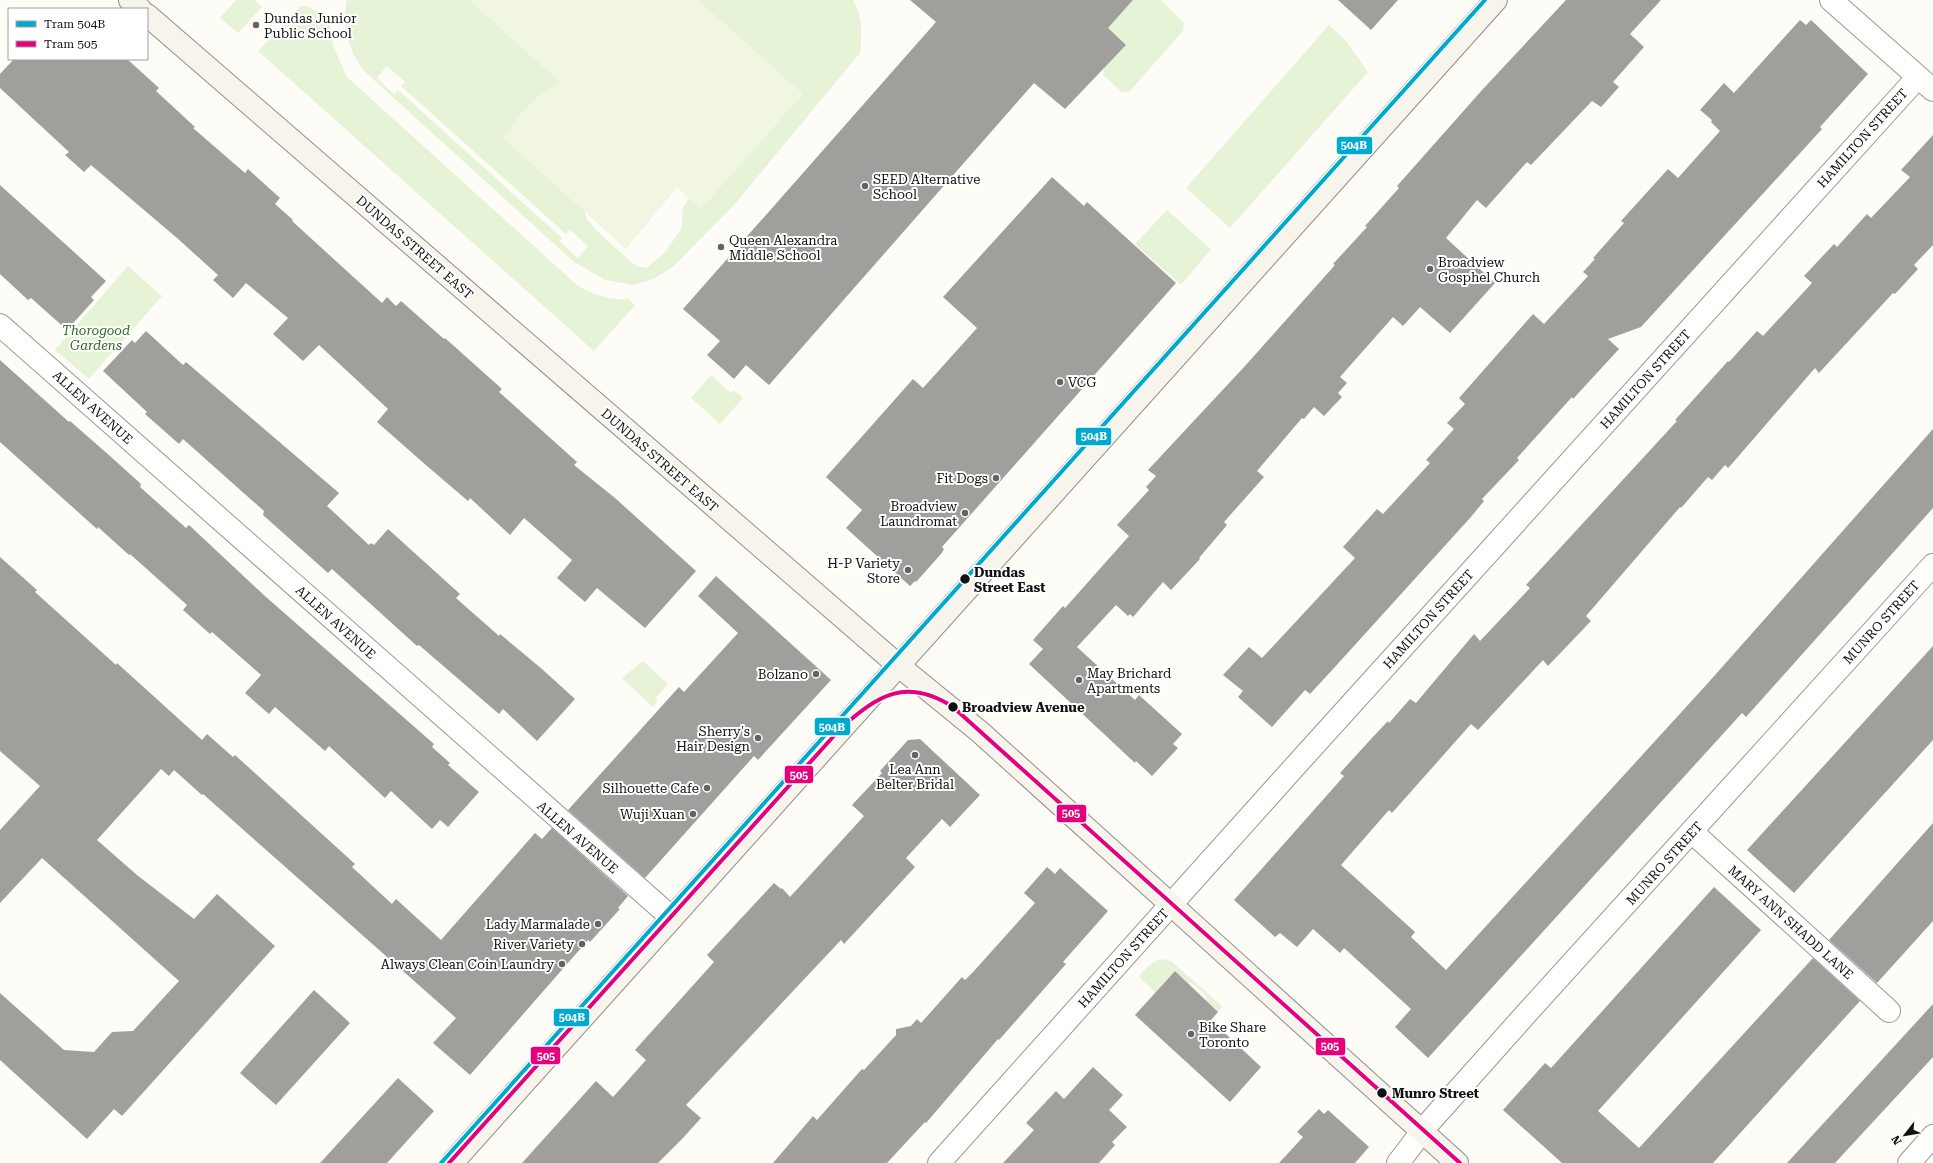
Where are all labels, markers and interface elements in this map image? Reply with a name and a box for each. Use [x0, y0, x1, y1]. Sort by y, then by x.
legend [8, 8, 148, 60]
place label: Dundas Junior Public School [264, 11, 357, 41]
text: Tram 504B [44, 17, 105, 31]
marker: Dundas Junior Public School [251, 20, 261, 30]
text: Tram 505 [44, 37, 98, 51]
street label: HAMILTON STREET [1814, 86, 1911, 191]
line badge: 504B [1336, 136, 1373, 155]
text: 504B [1341, 139, 1367, 152]
place label: SEED Alternative School [873, 172, 980, 202]
marker: SEED Alternative School [860, 181, 870, 191]
street label: DUNDAS STREET EAST [353, 193, 476, 302]
place label: Queen Alexandra Middle School [729, 233, 837, 263]
marker: Queen Alexandra Middle School [716, 242, 726, 252]
place label: Broadview Gosphel Church [1438, 255, 1541, 285]
marker: Broadview Gosphel Church [1425, 264, 1435, 274]
park label: Thorogood Gardens [62, 323, 130, 353]
street label: HAMILTON STREET [1597, 327, 1694, 432]
street label: ALLEN AVENUE [50, 368, 136, 447]
place label: VCG [1068, 375, 1096, 390]
marker: VCG [1055, 377, 1065, 387]
street label: DUNDAS STREET EAST [598, 406, 721, 515]
line badge: 504B [1075, 427, 1112, 446]
text: 504B [1081, 430, 1107, 443]
place label: Fit Dogs [936, 471, 988, 486]
marker: Fit Dogs [991, 473, 1001, 483]
place label: Broadview Laundromat [880, 499, 957, 529]
marker: Broadview Laundromat [960, 508, 970, 518]
place label: H-P Variety Store [827, 556, 900, 586]
marker: H-P Variety Store [903, 565, 913, 575]
place label: Dundas Street East [974, 565, 1046, 595]
street label: HAMILTON STREET [1380, 567, 1477, 672]
marker: Dundas Street East [958, 572, 972, 586]
street label: MUNRO STREET [1840, 577, 1923, 667]
street label: ALLEN AVENUE [293, 583, 379, 662]
place label: May Brichard Apartments [1087, 666, 1172, 696]
place label: Bolzano [758, 667, 808, 682]
marker: Bolzano [811, 669, 821, 679]
marker: May Brichard Apartments [1074, 675, 1084, 685]
marker: Broadview Avenue [946, 700, 960, 714]
place label: Broadview Avenue [962, 700, 1085, 715]
line badge: 504B [814, 717, 851, 736]
text: 504B [819, 721, 845, 734]
place label: Sherry's Hair Design [676, 724, 751, 754]
marker: Sherry's Hair Design [753, 733, 763, 743]
marker: Lea Ann Belter Bridal [910, 750, 920, 760]
place label: Lea Ann Belter Bridal [876, 762, 954, 792]
line badge: 505 [784, 765, 814, 784]
text: 505 [790, 769, 808, 782]
place label: Silhouette Cafe [602, 781, 699, 796]
marker: Silhouette Cafe [702, 783, 712, 793]
street label: ALLEN AVENUE [534, 798, 621, 877]
line badge: 505 [1056, 804, 1087, 823]
place label: Wuji Xuan [620, 807, 686, 822]
text: 505 [1062, 807, 1080, 820]
marker: Wuji Xuan [688, 809, 698, 819]
street label: MUNRO STREET [1623, 818, 1706, 908]
street label: MARY ANN SHADD LANE [1725, 862, 1856, 982]
street label: HAMILTON STREET [1075, 906, 1172, 1011]
place label: Lady Marmalade [486, 917, 590, 932]
marker: Lady Marmalade [593, 919, 603, 929]
place label: River Variety [493, 937, 574, 952]
marker: River Variety [577, 939, 587, 949]
place label: Always Clean Coin Laundry [381, 957, 554, 972]
marker: Always Clean Coin Laundry [557, 959, 567, 969]
line badge: 504B [553, 1008, 590, 1027]
text: 504B [559, 1011, 585, 1024]
place label: Bike Share Toronto [1199, 1020, 1266, 1050]
marker: Bike Share Toronto [1186, 1029, 1196, 1039]
line badge: 505 [1315, 1037, 1346, 1056]
text: 505 [1321, 1040, 1339, 1053]
line badge: 505 [530, 1046, 561, 1065]
text: 505 [537, 1050, 555, 1063]
marker: Munro Street [1375, 1086, 1389, 1100]
place label: Munro Street [1392, 1086, 1480, 1101]
north arrow [1885, 1115, 1925, 1155]
text: N [1889, 1132, 1905, 1147]

